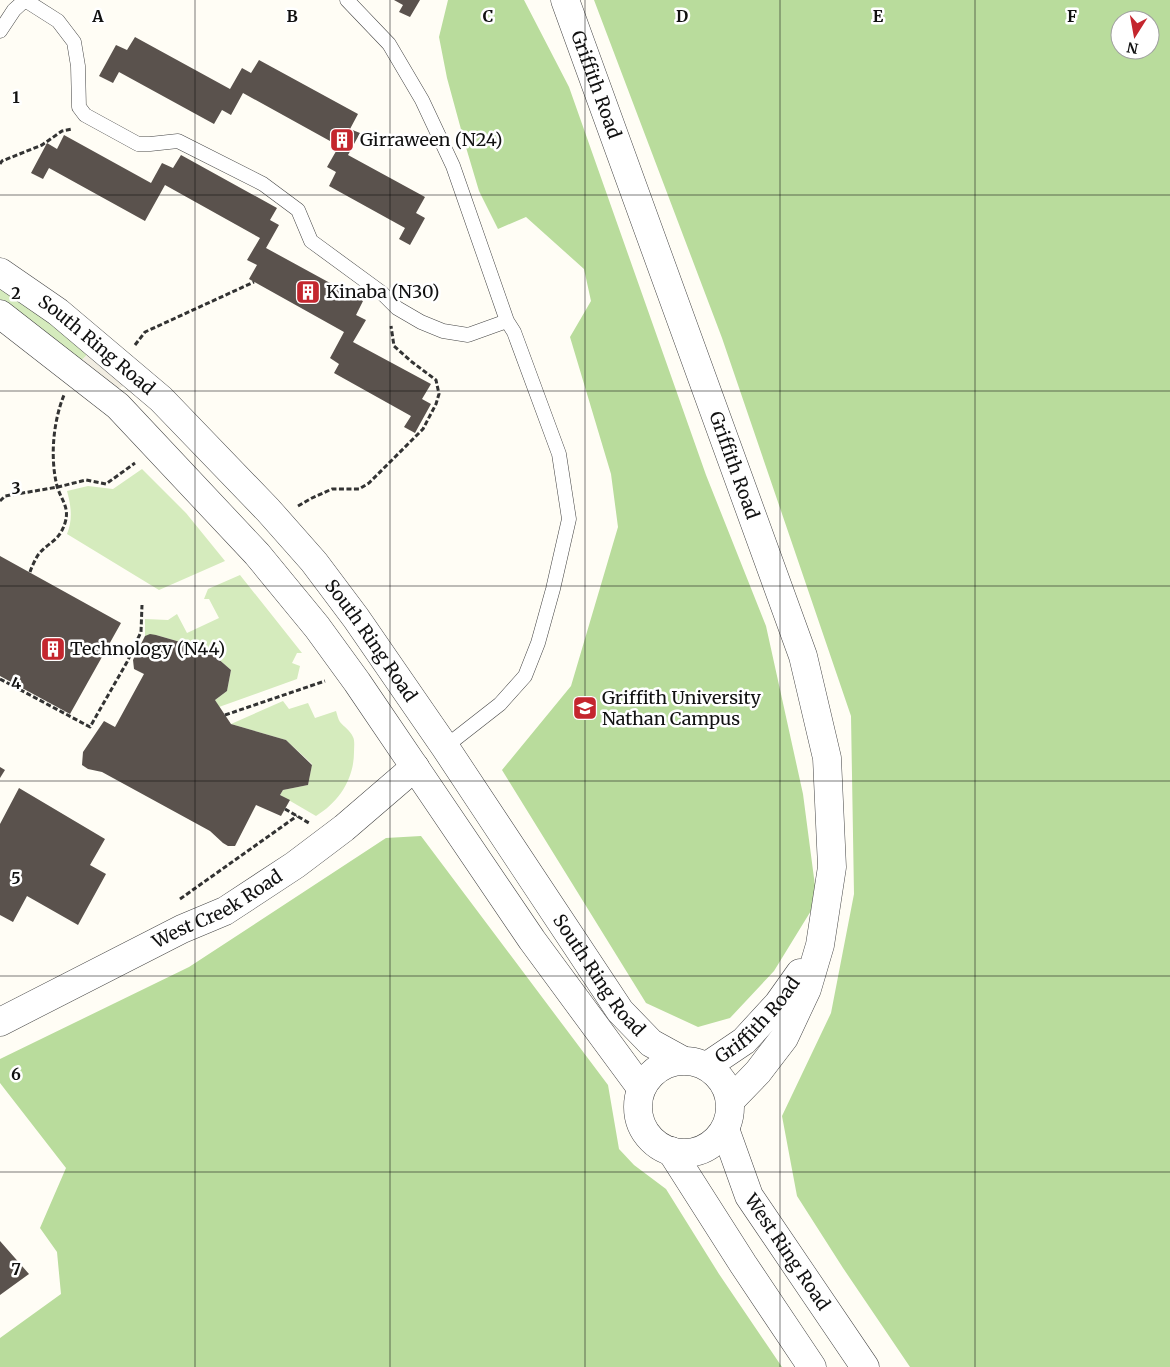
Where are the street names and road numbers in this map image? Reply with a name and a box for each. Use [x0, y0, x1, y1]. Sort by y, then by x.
street label: Griffith Road [566, 27, 626, 142]
street label: South Ring Road [34, 290, 160, 400]
street label: Griffith Road [704, 408, 764, 522]
street label: South Ring Road [320, 575, 422, 706]
street label: West Creek Road [147, 864, 287, 954]
street label: South Ring Road [548, 910, 650, 1041]
street label: Griffith Road [711, 972, 805, 1068]
street label: West Ring Road [739, 1188, 835, 1315]

